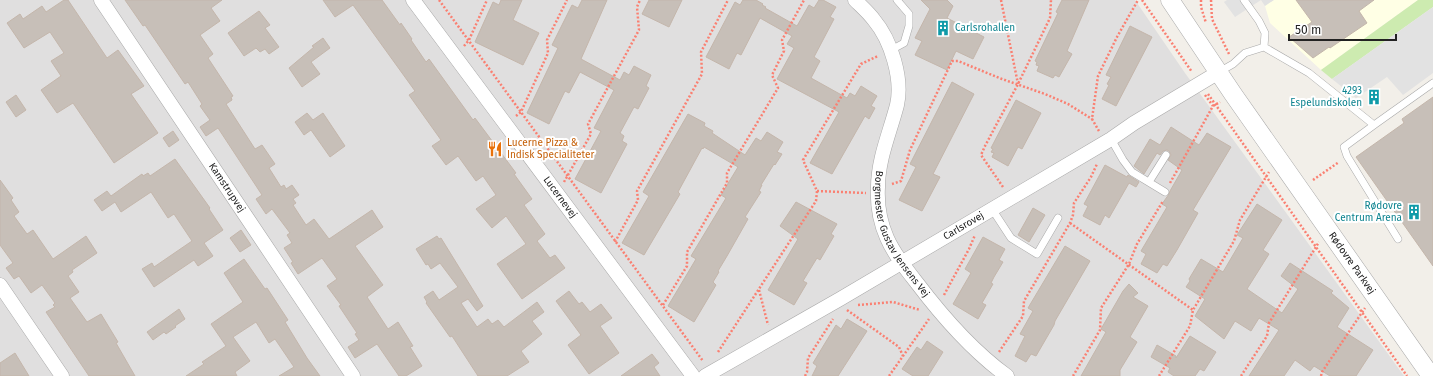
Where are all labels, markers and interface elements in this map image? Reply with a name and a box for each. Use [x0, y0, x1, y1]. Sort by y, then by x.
scale bar [1289, 16, 1396, 42]
building icon: Carlsrohallen [934, 19, 952, 37]
place label: Carlsrohallen [955, 22, 1015, 34]
text: 50 m [1295, 23, 1321, 37]
place label: 4293 Espelundskolen [1290, 85, 1362, 109]
building icon: 4293 Espelundskolen [1365, 88, 1383, 106]
place label: Lucerne Pizza & Indisk Specialiteter [507, 137, 594, 161]
restaurant icon: Lucerne Pizza & Indisk Specialiteter [486, 140, 504, 158]
street label: Kamstrupvej [206, 161, 248, 215]
street label: Borgmester Gustav Jensens Vej [872, 170, 932, 300]
street label: Lucernevej [540, 174, 579, 221]
place label: Rødovre Centrum Arena [1335, 200, 1402, 224]
building icon: Rødovre Centrum Arena [1405, 203, 1423, 221]
street label: Carlsrovej [941, 209, 986, 243]
street label: Rødovre Parkvej [1326, 230, 1378, 297]

